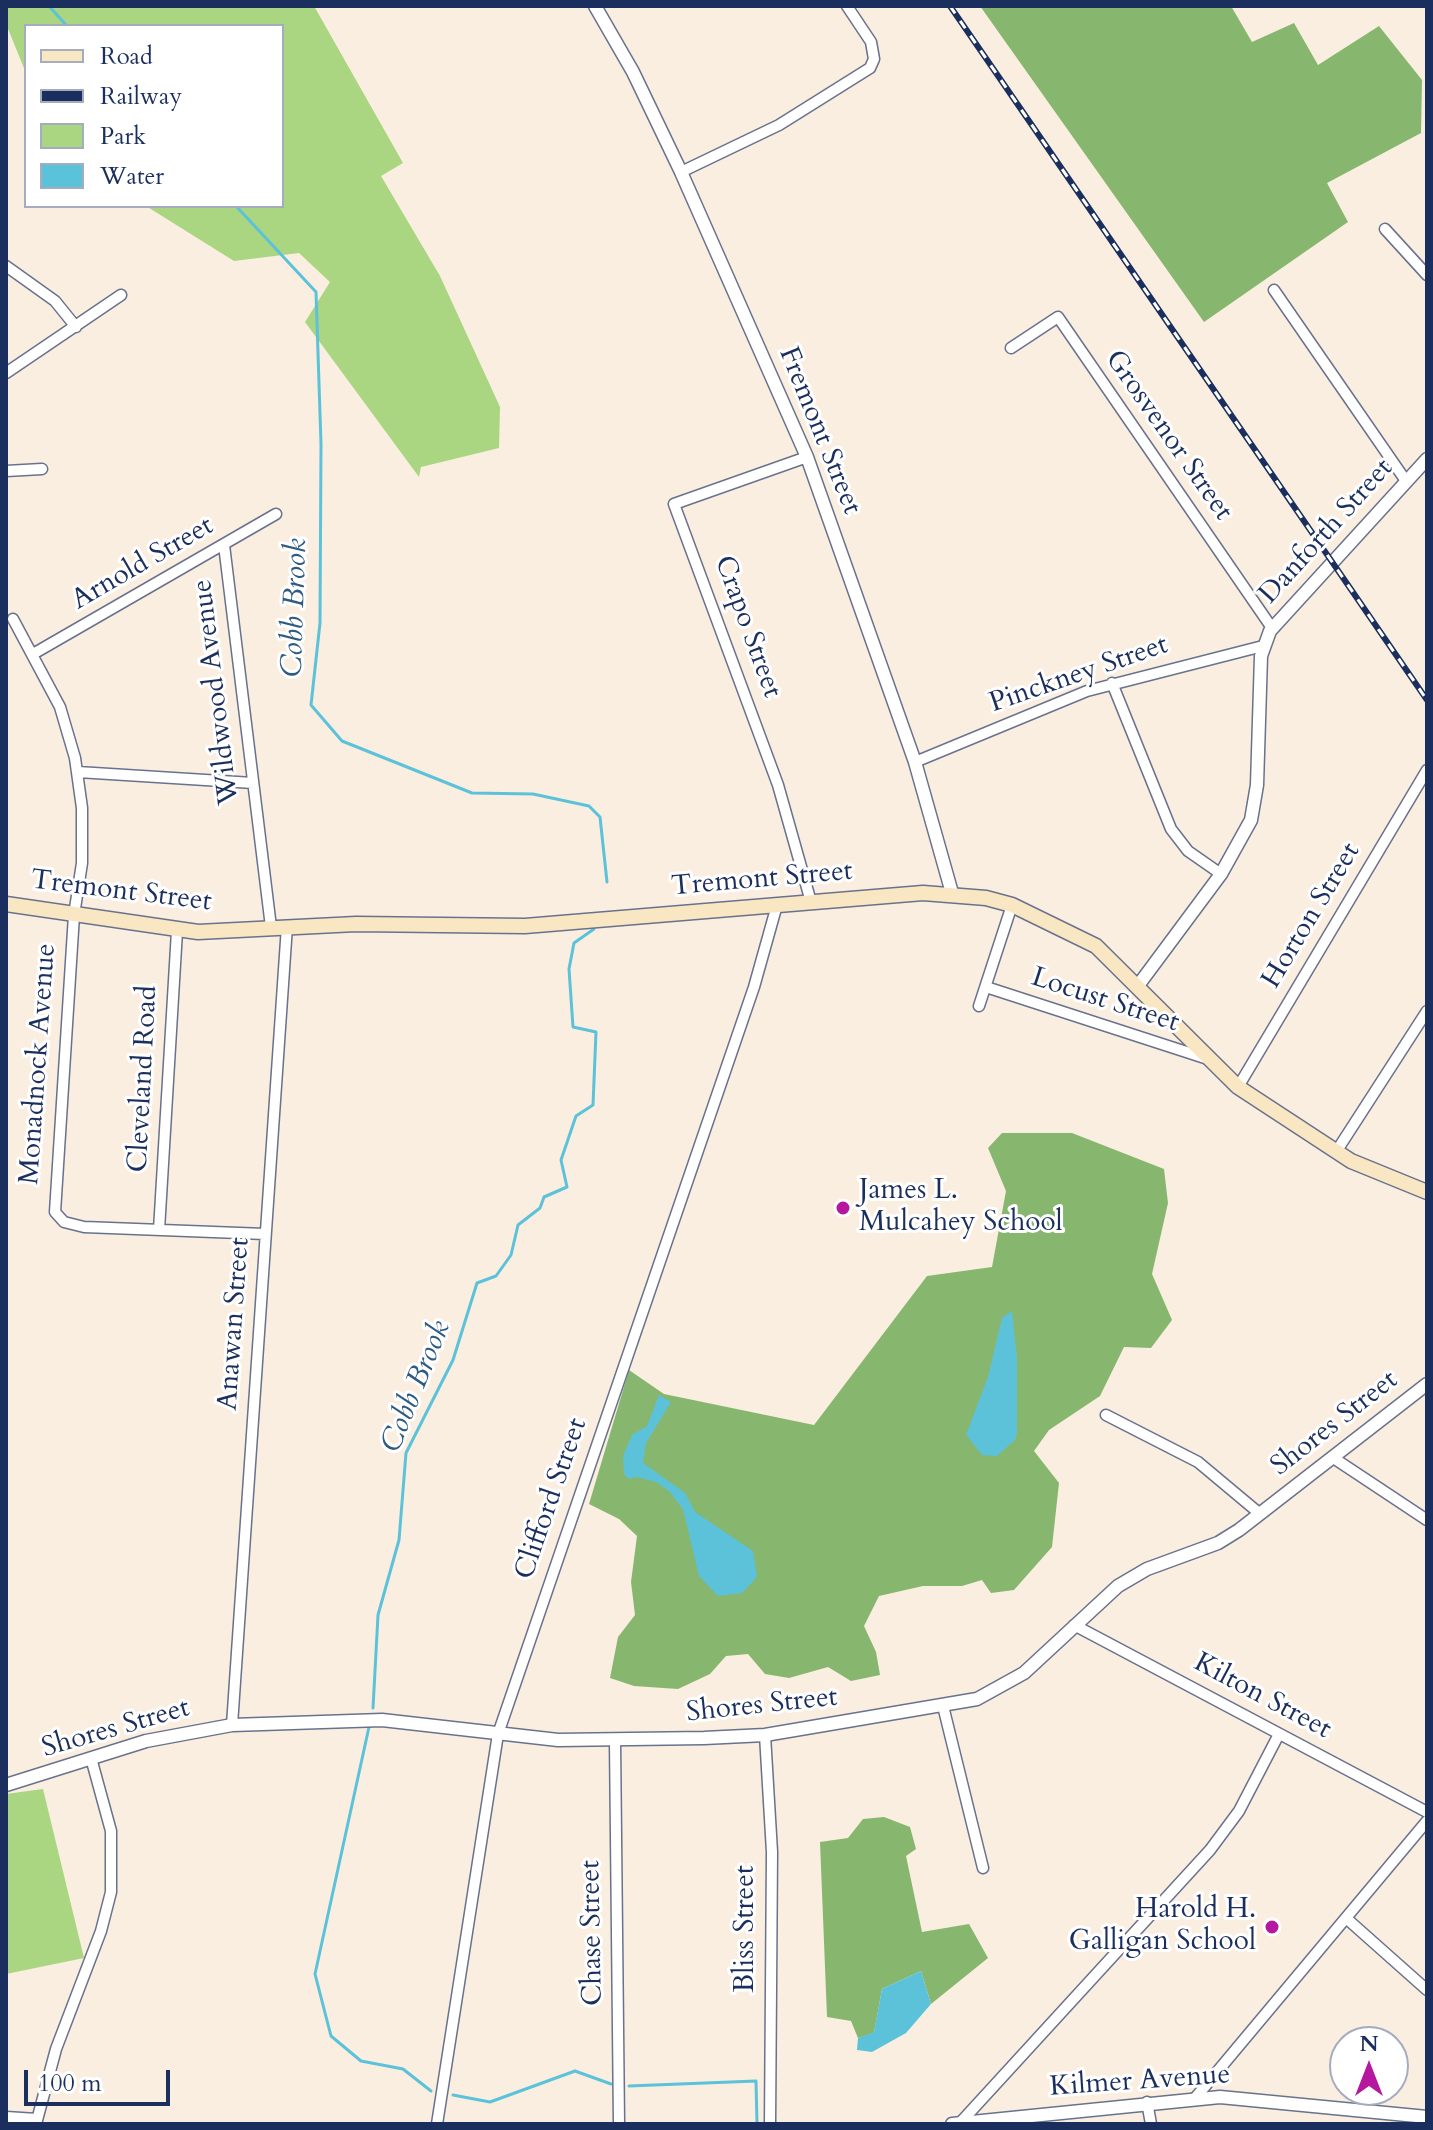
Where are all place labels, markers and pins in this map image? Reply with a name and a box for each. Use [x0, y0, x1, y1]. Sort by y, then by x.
place label: James L. Mulcahey School [859, 1175, 1063, 1241]
marker: James L. Mulcahey School [834, 1199, 852, 1217]
place label: Harold H. Galligan School [1069, 1894, 1256, 1960]
marker: Harold H. Galligan School [1263, 1918, 1281, 1936]

